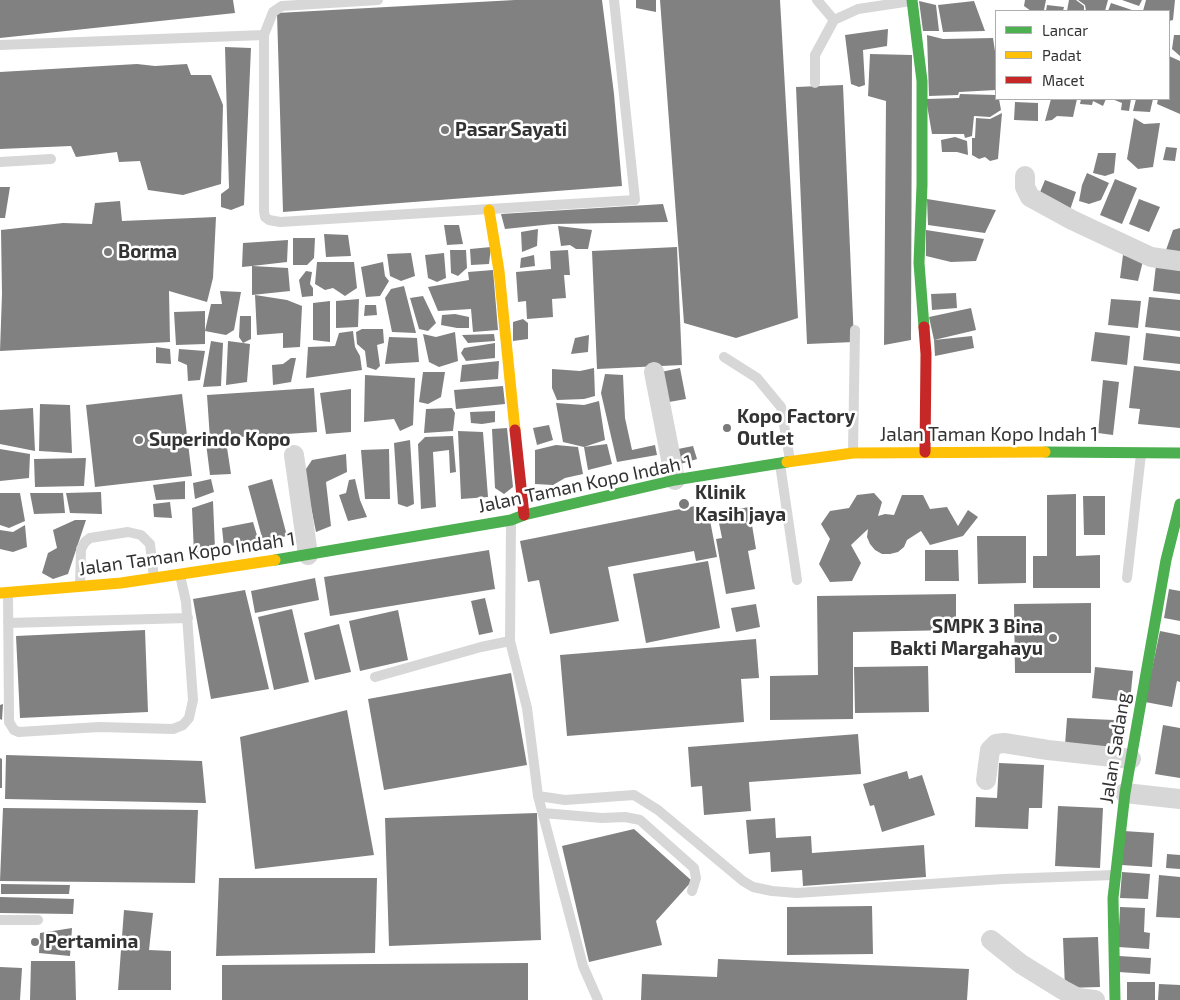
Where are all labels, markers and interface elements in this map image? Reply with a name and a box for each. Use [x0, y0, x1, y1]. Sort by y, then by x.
legend [995, 10, 1170, 100]
text: Lancar [1042, 21, 1088, 39]
text: Padat [1042, 46, 1082, 64]
text: Macet [1042, 71, 1084, 89]
place label: Pasar Sayati [455, 119, 567, 141]
marker: Pasar Sayati [439, 124, 451, 136]
place label: Borma [118, 241, 177, 263]
marker: Borma [102, 246, 114, 258]
place label: Kopo Factory Outlet [737, 406, 855, 450]
marker: Kopo Factory Outlet [721, 422, 733, 434]
street label: Jalan Taman Kopo Indah 1 [880, 424, 1098, 446]
place label: Superindo Kopo [149, 429, 290, 451]
marker: Superindo Kopo [133, 434, 145, 446]
street label: Jalan Taman Kopo Indah 1 [476, 450, 694, 518]
place label: Klinik Kasih jaya [695, 482, 786, 526]
marker: Klinik Kasih jaya [677, 497, 691, 511]
street label: Jalan Taman Kopo Indah 1 [77, 528, 297, 580]
place label: SMPK 3 Bina Bakti Margahayu [890, 616, 1043, 660]
marker: SMPK 3 Bina Bakti Margahayu [1047, 632, 1059, 644]
street label: Jalan Sadang [1095, 691, 1135, 805]
place label: Pertamina [45, 931, 138, 953]
marker: Pertamina [29, 936, 41, 948]

